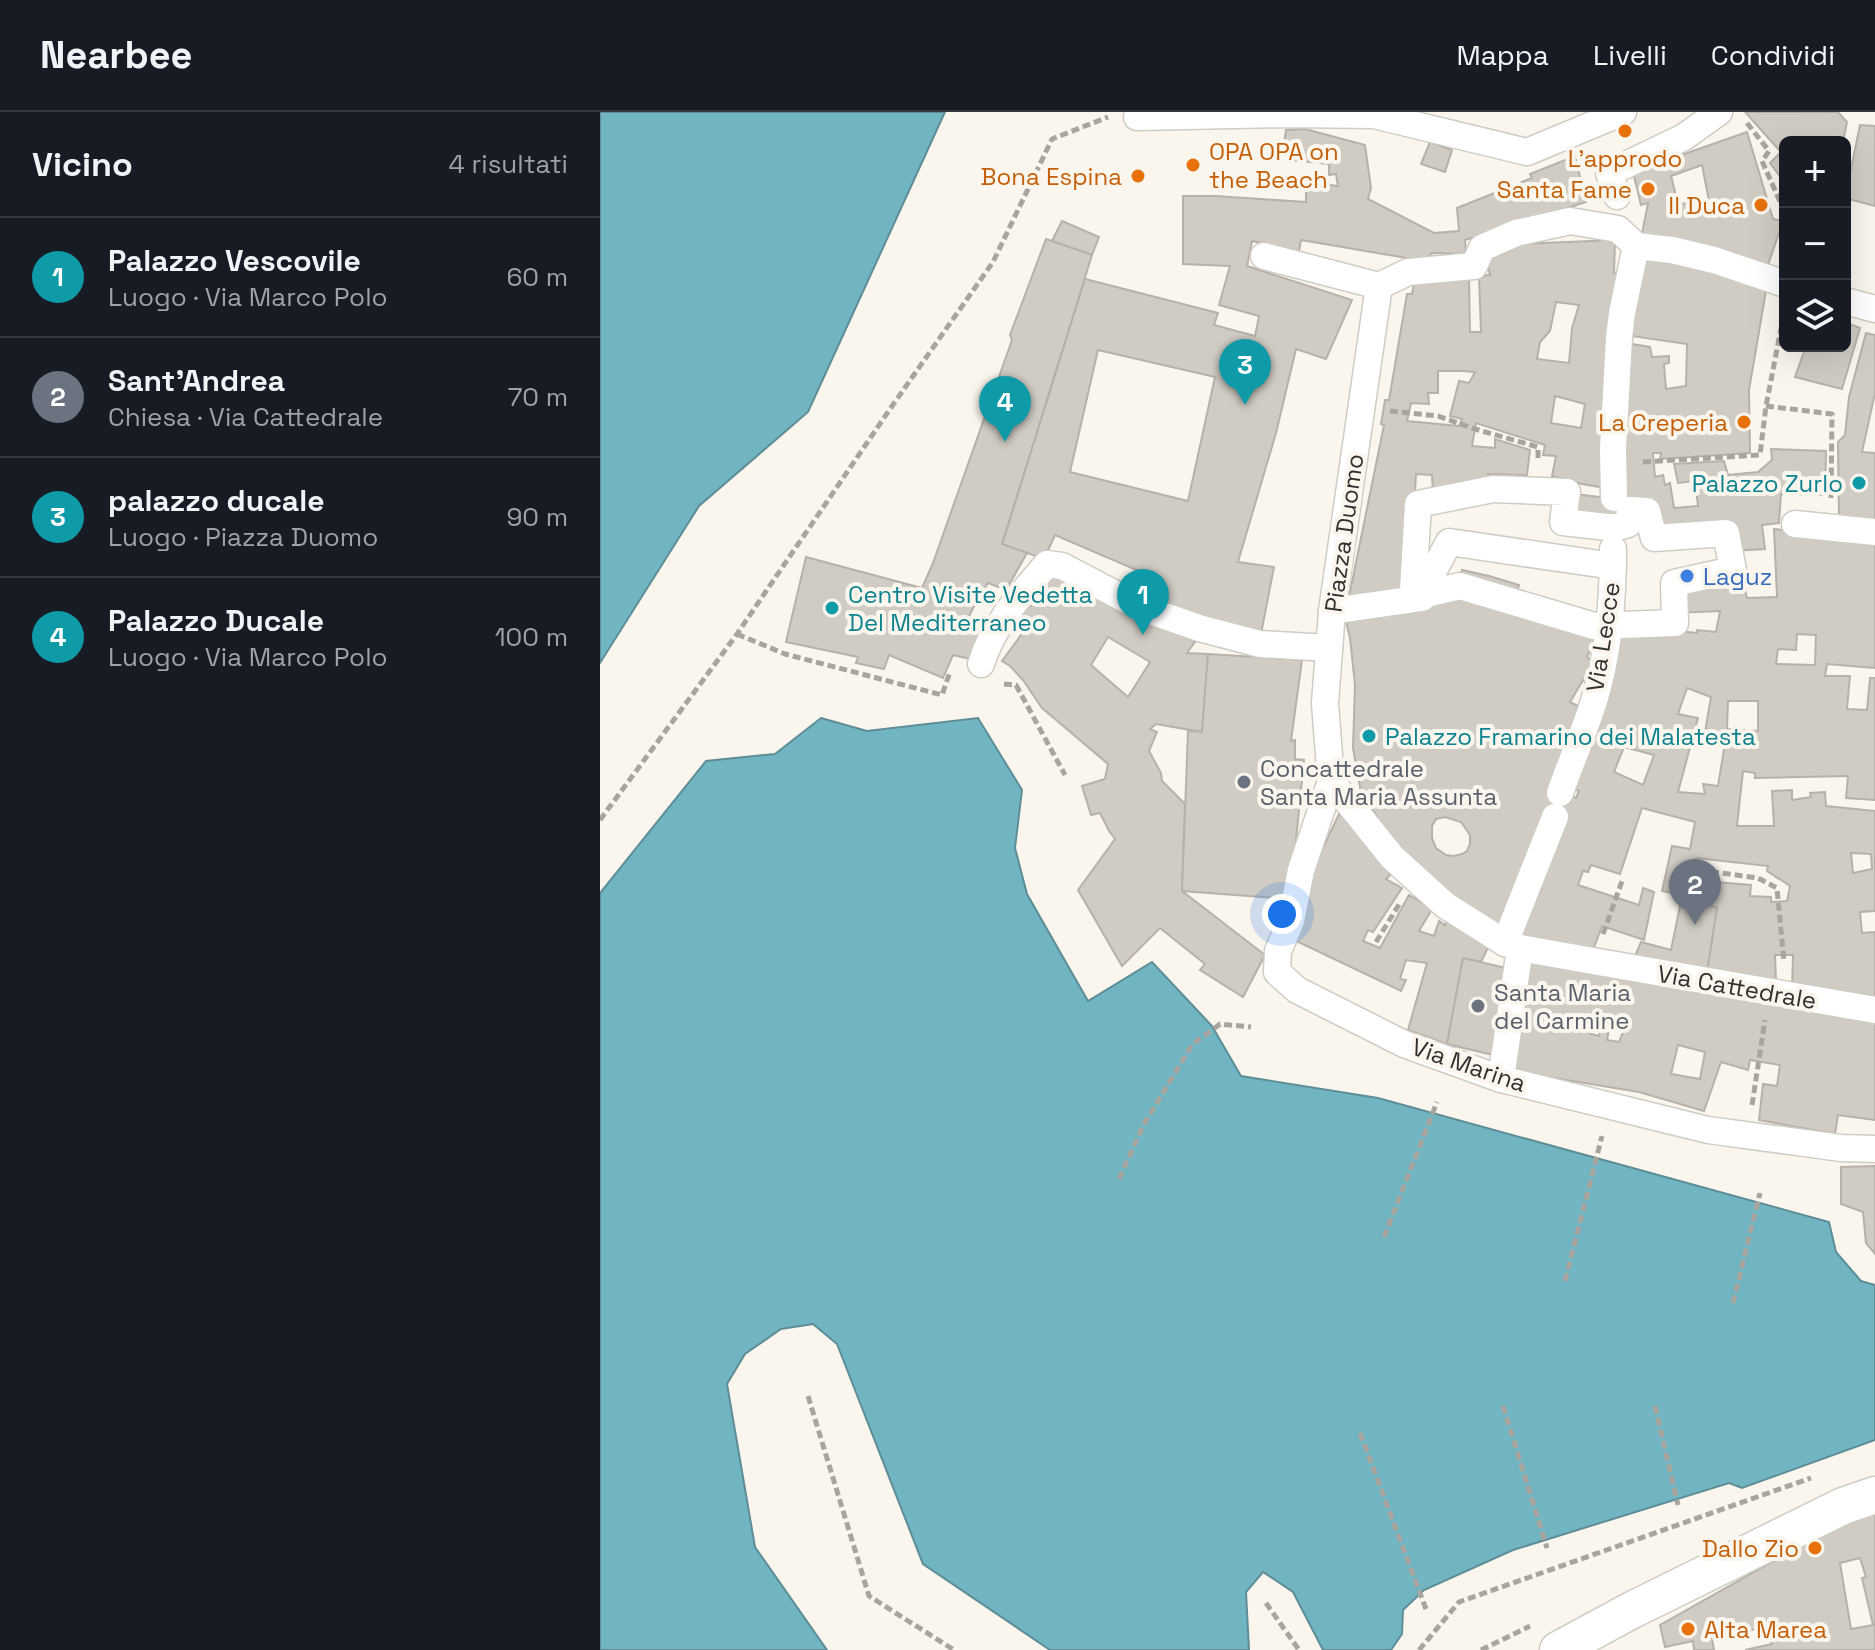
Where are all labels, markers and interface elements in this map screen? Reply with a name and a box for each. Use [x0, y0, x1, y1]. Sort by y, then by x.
text: Nearbee [40, 31, 193, 79]
text: Mappa [1456, 37, 1549, 73]
text: Livelli [1593, 37, 1667, 73]
text: Condividi [1711, 37, 1835, 73]
marker: L'approdo [1616, 122, 1634, 140]
place label: OPA OPA on the Beach [1209, 136, 1339, 195]
map controls [1779, 136, 1851, 352]
button: + [1779, 136, 1851, 208]
text: Vicino [32, 143, 133, 186]
place label: L'approdo [1568, 143, 1682, 174]
text: 4 risultati [449, 147, 568, 181]
marker: OPA OPA on the Beach [1184, 156, 1202, 174]
place label: Bona Espina [981, 161, 1122, 192]
marker: Bona Espina [1129, 167, 1147, 185]
place label: Santa Fame [1497, 174, 1632, 205]
marker: Santa Fame [1639, 180, 1657, 198]
place label: Il Duca [1668, 190, 1745, 221]
marker: Il Duca [1752, 196, 1770, 214]
button: − [1779, 208, 1851, 280]
text: Palazzo Vescovile [108, 241, 361, 280]
text: 1 [52, 260, 64, 294]
text: 60 m [506, 260, 568, 294]
text: Luogo · Via Marco Polo [108, 280, 388, 314]
button: layers [1779, 280, 1851, 352]
pin: 3 [1219, 339, 1271, 405]
text: Sant'Andrea [108, 361, 285, 400]
pin: 4 [979, 376, 1031, 442]
text: 2 [50, 380, 66, 414]
text: 70 m [508, 380, 568, 414]
text: Chiesa · Via Cattedrale [108, 400, 383, 434]
place label: La Creperia [1598, 407, 1728, 438]
marker: La Creperia [1735, 413, 1753, 431]
street label: Piazza Duomo [1318, 452, 1370, 614]
place label: Palazzo Zurlo [1692, 468, 1843, 499]
marker: Palazzo Zurlo [1850, 474, 1868, 492]
text: palazzo ducale [108, 481, 324, 520]
text: 3 [50, 500, 66, 534]
text: 90 m [506, 500, 568, 534]
text: Luogo · Piazza Duomo [108, 520, 378, 554]
place label: Laguz [1703, 561, 1772, 592]
marker: Laguz [1678, 567, 1696, 585]
pin: 1 [1117, 569, 1169, 635]
place label: Centro Visite Vedetta Del Mediterraneo [848, 579, 1093, 638]
street label: Via Lecce [1579, 580, 1627, 694]
marker: Centro Visite Vedetta Del Mediterraneo [823, 599, 841, 617]
text: Palazzo Ducale [108, 601, 324, 640]
text: 4 [50, 620, 66, 654]
text: 100 m [495, 620, 568, 654]
text: Luogo · Via Marco Polo [108, 640, 388, 674]
place label: Palazzo Framarino dei Malatesta [1385, 721, 1756, 752]
marker: Palazzo Framarino dei Malatesta [1360, 727, 1378, 745]
place label: Concattedrale Santa Maria Assunta [1260, 753, 1497, 812]
marker: Concattedrale Santa Maria Assunta [1235, 773, 1253, 791]
pin: 2 [1669, 859, 1721, 925]
your location [1262, 894, 1302, 934]
street label: Via Cattedrale [1655, 958, 1819, 1016]
place label: Santa Maria del Carmine [1494, 977, 1631, 1036]
marker: Santa Maria del Carmine [1469, 997, 1487, 1015]
street label: Via Marina [1408, 1031, 1530, 1099]
place label: Dallo Zio [1702, 1533, 1799, 1564]
marker: Dallo Zio [1806, 1539, 1824, 1557]
place label: Alta Marea [1704, 1614, 1827, 1645]
marker: Alta Marea [1679, 1620, 1697, 1638]

